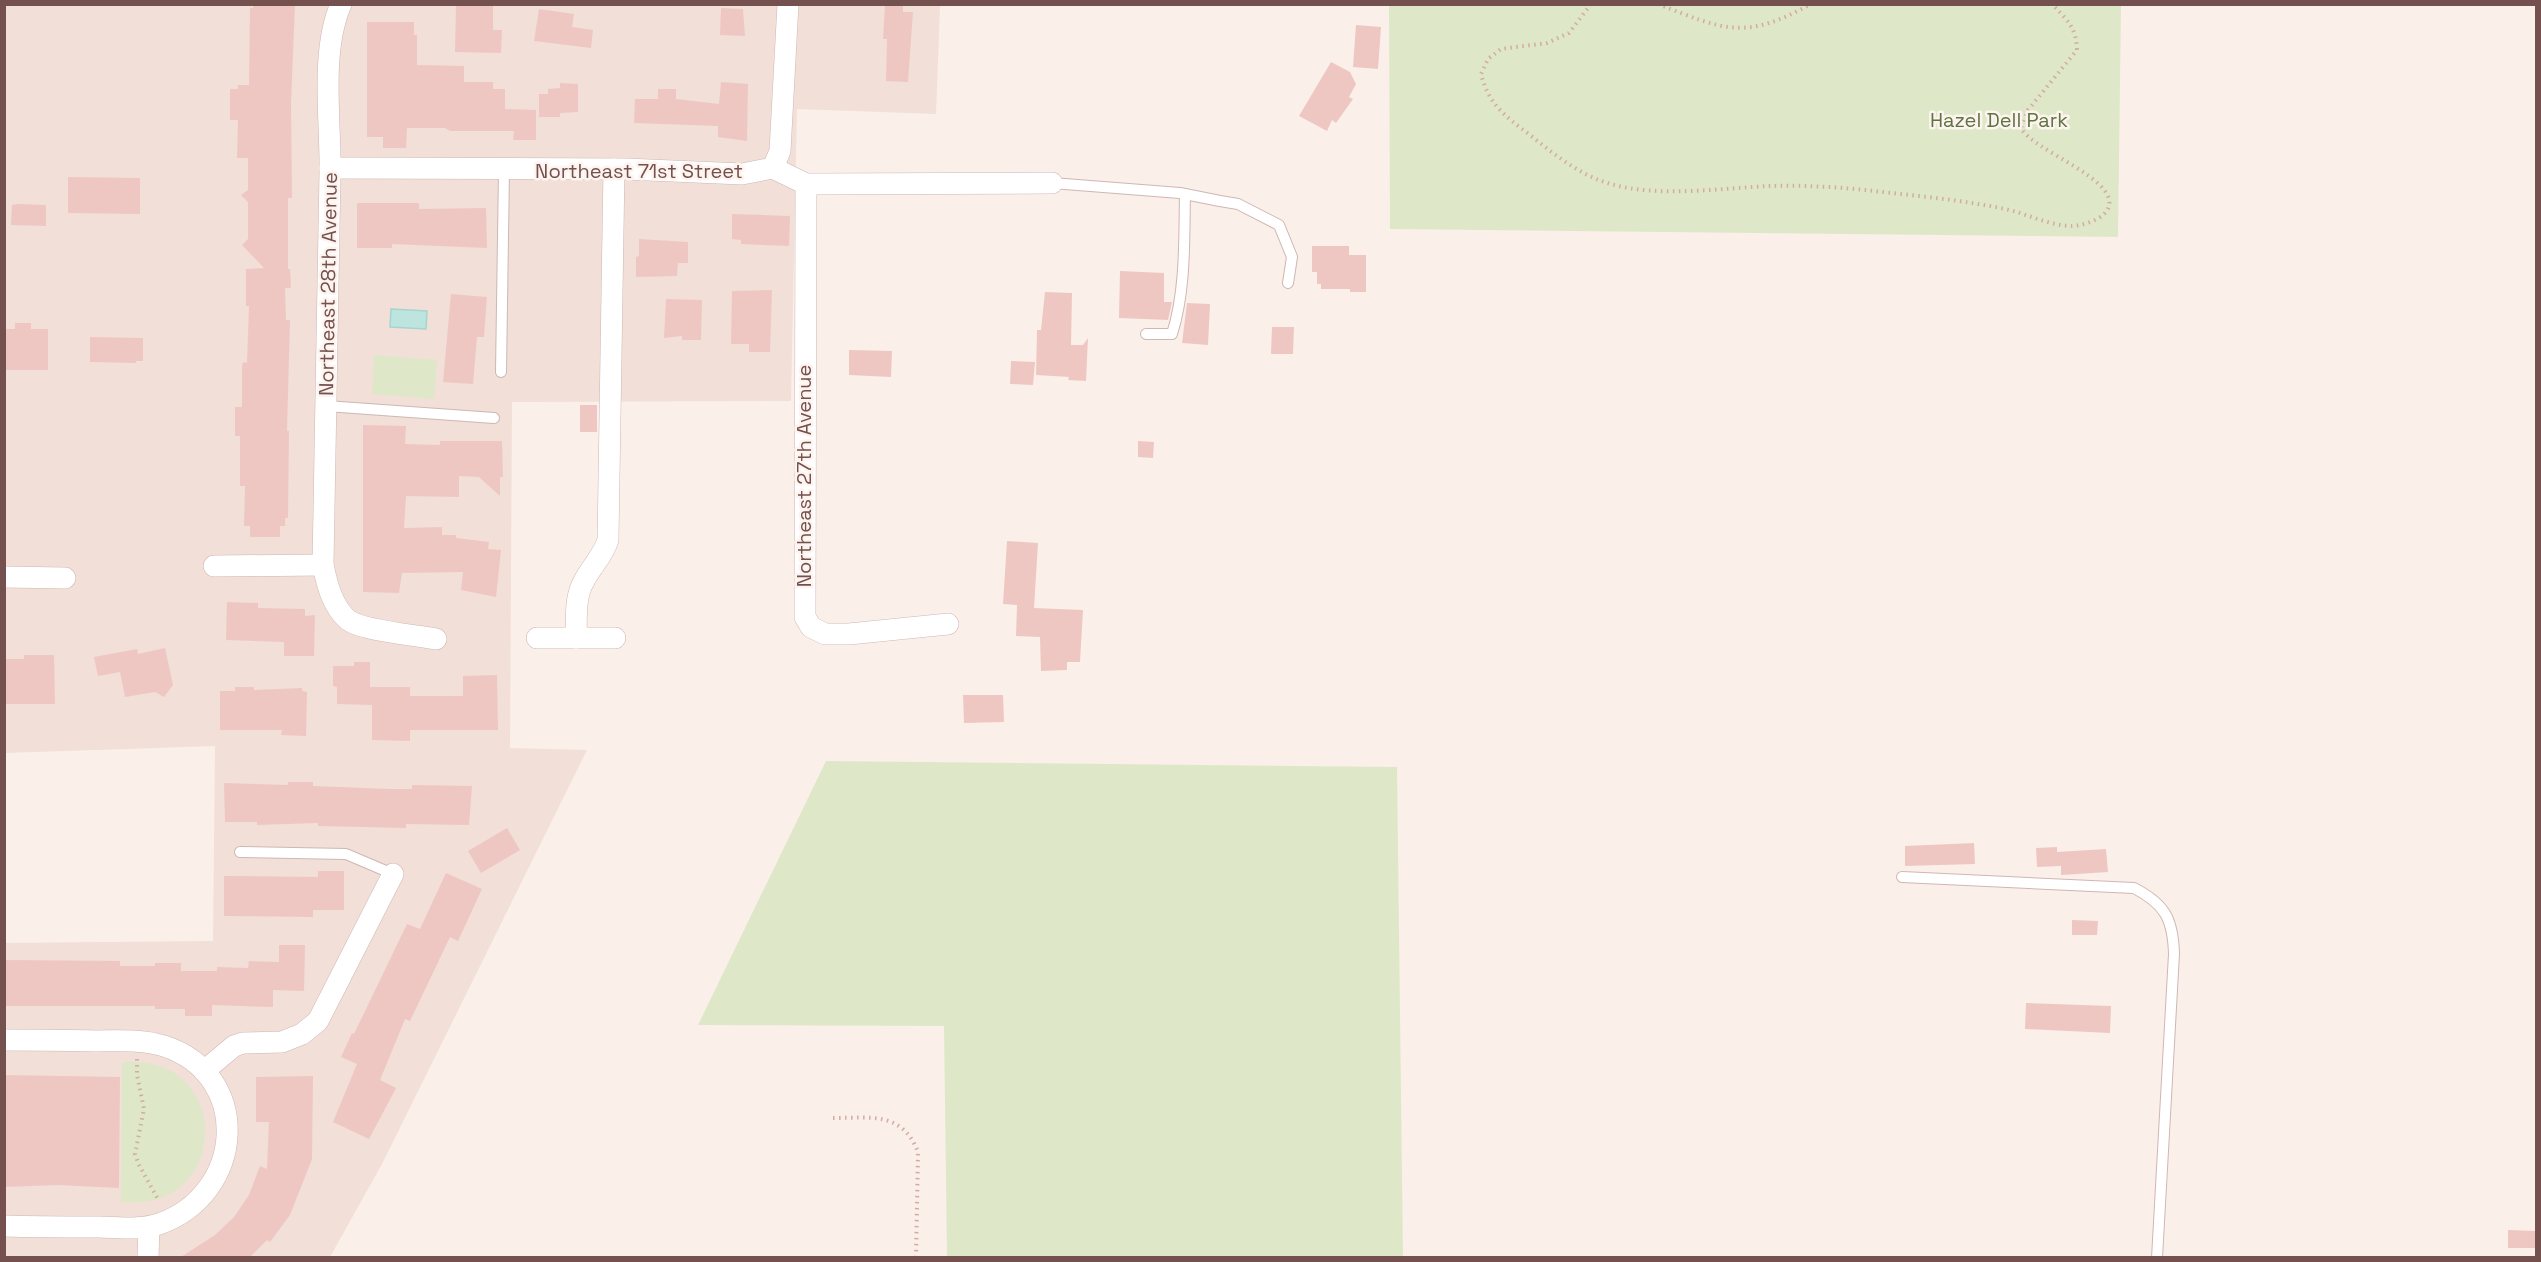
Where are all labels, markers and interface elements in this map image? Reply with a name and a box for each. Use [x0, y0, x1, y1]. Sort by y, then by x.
park label: Hazel Dell Park [1930, 107, 2068, 133]
street label: Northeast 71st Street [535, 158, 743, 184]
street label: Northeast 28th Avenue [313, 172, 343, 396]
street label: Northeast 27th Avenue [791, 365, 817, 587]

